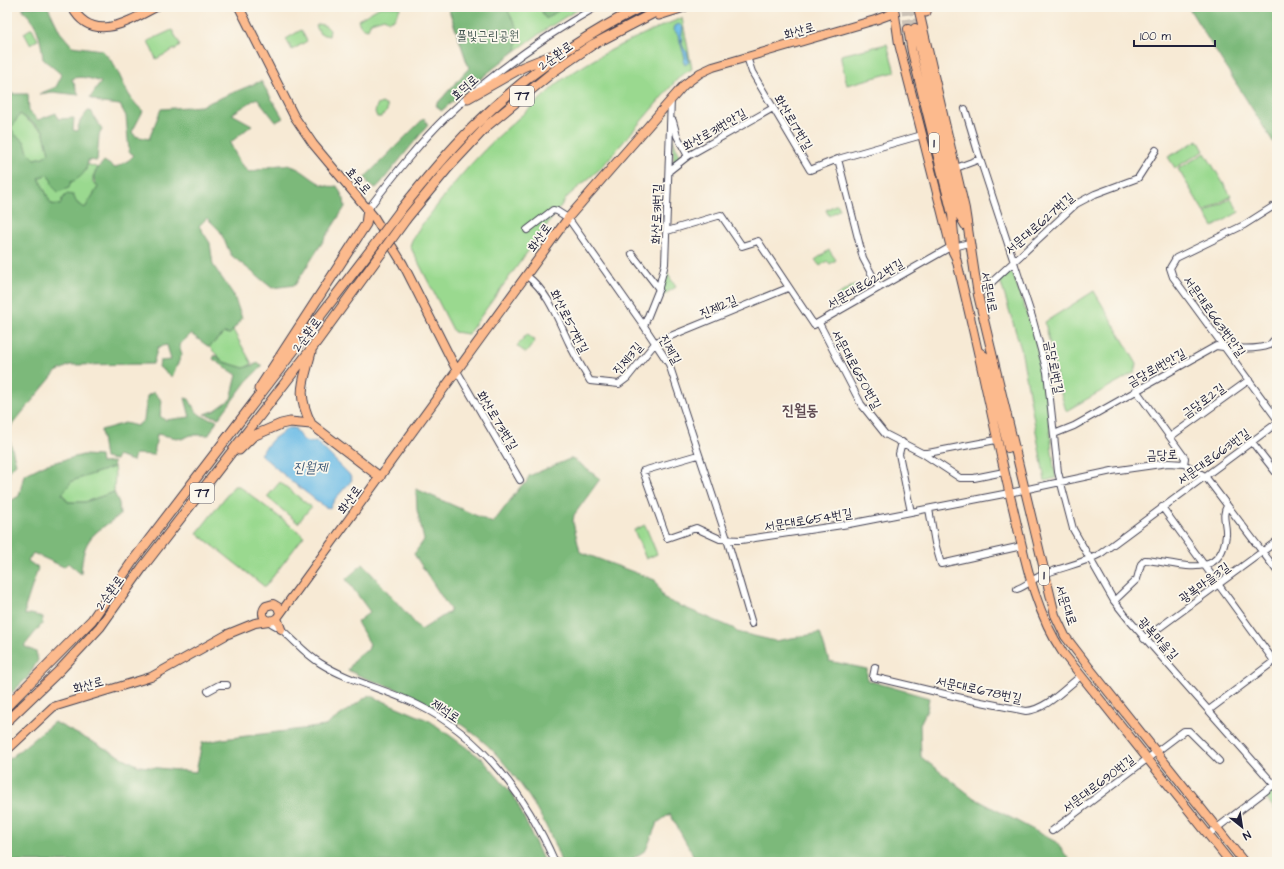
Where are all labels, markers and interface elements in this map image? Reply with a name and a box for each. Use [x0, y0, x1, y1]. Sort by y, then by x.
street label: 화산로 [782, 18, 817, 44]
scale bar [1134, 22, 1215, 48]
park label: 풀빛근린공원 [457, 27, 519, 45]
text: 100 m [1140, 28, 1171, 45]
street label: 2순환로 [535, 37, 577, 75]
street label: 효덕로 [447, 71, 482, 105]
road number: 77 [510, 86, 534, 106]
street label: 화산로17번길 [769, 91, 817, 154]
street label: 화산로31번안길 [679, 104, 750, 155]
road number: 1 [929, 133, 939, 153]
street label: 효우로 [341, 163, 375, 198]
street label: 화산로31번길 [647, 183, 667, 245]
street label: 서문대로627번길 [1001, 189, 1078, 259]
street label: 화산로 [523, 220, 556, 256]
street label: 서문대로622번길 [824, 255, 907, 313]
street label: 서문대로 [976, 270, 1002, 314]
street label: 서문대로663번안길 [1179, 272, 1250, 361]
street label: 화산로57번길 [545, 286, 593, 357]
street label: 진제2길 [697, 291, 740, 323]
street label: 2순환로 [288, 314, 326, 356]
street label: 서문대로650번길 [827, 326, 885, 412]
street label: 진제길 [655, 331, 686, 368]
street label: 진제3길 [608, 338, 647, 379]
street label: 금당로1번길 [1040, 339, 1068, 395]
street label: 금당로1번안길 [1124, 344, 1189, 391]
street label: 금당로2길 [1178, 379, 1229, 423]
street label: 화산로73번길 [472, 387, 522, 454]
district label: 진월동 [782, 400, 818, 421]
street label: 서문대로663번길 [1174, 424, 1254, 489]
street label: 금당로 [1146, 445, 1178, 465]
water label: 진월제 [293, 458, 329, 478]
street label: 화산로 [333, 482, 366, 518]
road number: 77 [190, 483, 214, 503]
street label: 서문대로654번길 [763, 504, 854, 536]
street label: 광복마을3길 [1175, 558, 1234, 607]
road number: 1 [1039, 565, 1049, 585]
street label: 2순환로 [91, 572, 129, 614]
street label: 서문대로 [1051, 583, 1081, 628]
street label: 광복마을길 [1134, 613, 1182, 664]
street label: 화산로 [71, 672, 106, 698]
street label: 서문대로678번길 [934, 672, 1023, 708]
street label: 제석로 [427, 695, 463, 727]
street label: 서문대로690번길 [1059, 751, 1139, 817]
north arrow [1222, 807, 1262, 847]
text: N [1240, 827, 1253, 843]

